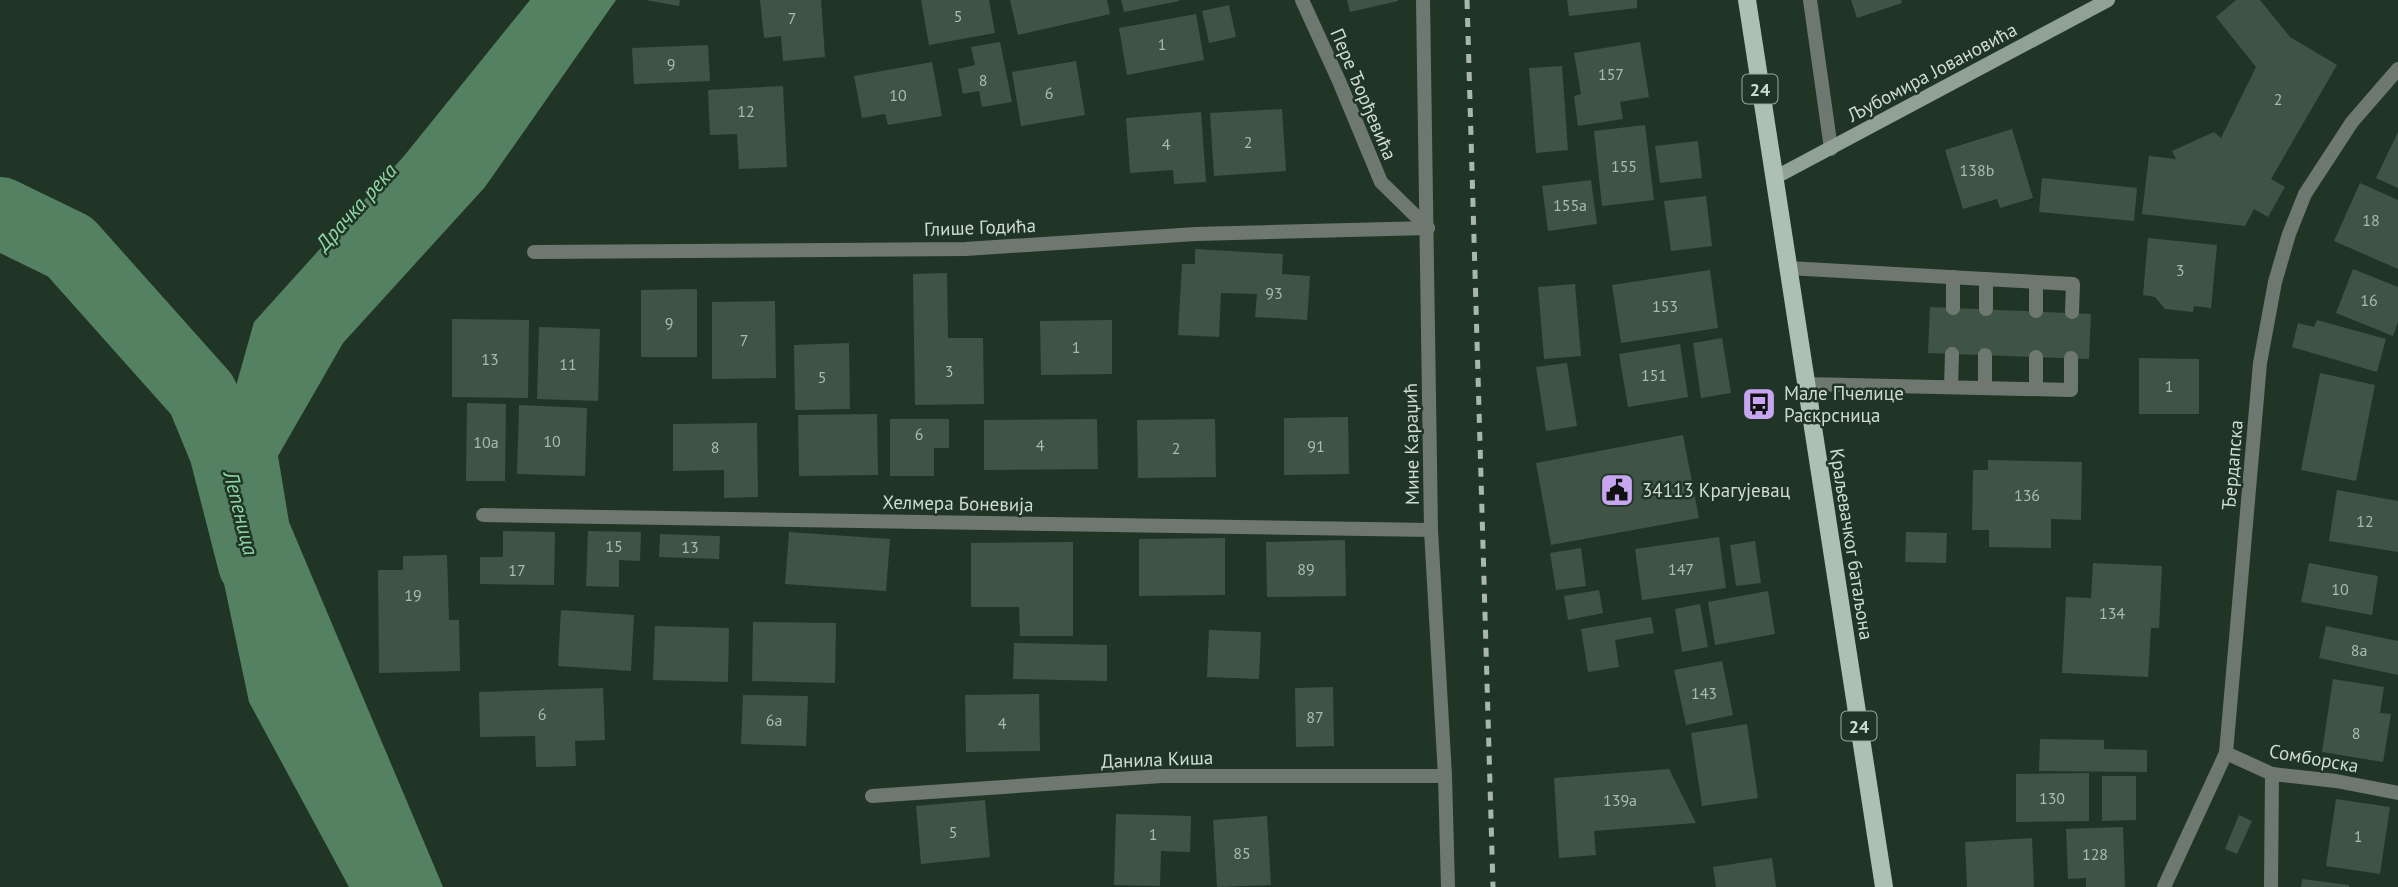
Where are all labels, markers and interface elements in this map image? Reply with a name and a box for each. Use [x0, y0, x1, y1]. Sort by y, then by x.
house number: 5 [954, 6, 962, 26]
house number: 7 [788, 8, 796, 28]
street label: Љубомира Јовановића [1842, 17, 2021, 127]
street label: Пере Ђорђевића [1325, 25, 1403, 163]
house number: 1 [1158, 34, 1166, 54]
house number: 9 [667, 54, 675, 74]
house number: 157 [1598, 64, 1624, 84]
house number: 8 [979, 70, 987, 90]
road number: 24 [1742, 74, 1778, 104]
house number: 6 [1045, 83, 1053, 103]
house number: 10 [889, 85, 907, 105]
house number: 2 [2274, 89, 2282, 109]
house number: 12 [737, 101, 755, 121]
house number: 2 [1244, 132, 1252, 152]
house number: 4 [1162, 134, 1171, 154]
house number: 155 [1611, 156, 1637, 176]
water label: Драчка река [308, 157, 403, 258]
house number: 138b [1960, 160, 1994, 180]
house number: 155a [1553, 195, 1587, 215]
house number: 18 [2362, 210, 2380, 230]
street label: Глише Годића [924, 213, 1036, 241]
house number: 3 [2176, 260, 2184, 280]
house number: 93 [1265, 283, 1283, 303]
house number: 16 [2360, 290, 2378, 310]
house number: 153 [1652, 296, 1678, 316]
house number: 9 [665, 313, 673, 333]
house number: 7 [740, 330, 748, 350]
house number: 1 [1072, 337, 1080, 357]
house number: 13 [481, 349, 499, 369]
house number: 11 [559, 354, 577, 374]
house number: 3 [945, 361, 953, 381]
house number: 151 [1641, 365, 1667, 385]
house number: 5 [818, 367, 826, 387]
house number: 1 [2165, 376, 2173, 396]
place label: Мале Пчелице Раскрсница [1784, 381, 1904, 427]
street label: Мине Караџић [1398, 383, 1424, 505]
bus stop icon: Мале Пчелице Раскрсница [1740, 385, 1778, 423]
street label: Ђердапска [2216, 419, 2248, 511]
house number: 6 [915, 424, 923, 444]
house number: 10 [543, 431, 561, 451]
house number: 10a [473, 432, 499, 452]
house number: 4 [1036, 435, 1045, 455]
house number: 91 [1307, 436, 1325, 456]
house number: 8 [711, 437, 719, 457]
house number: 2 [1172, 438, 1180, 458]
street label: Краљевачког батаљона [1825, 447, 1879, 641]
water label: Лепеница [217, 467, 265, 559]
public building icon: 34113 Крагујевац [1598, 471, 1636, 509]
place label: 34113 Крагујевац [1642, 478, 1790, 502]
house number: 136 [2014, 485, 2040, 505]
street label: Хелмера Боневија [882, 490, 1034, 516]
house number: 12 [2356, 511, 2374, 531]
house number: 15 [605, 536, 623, 556]
house number: 13 [681, 537, 699, 557]
house number: 89 [1297, 559, 1315, 579]
house number: 147 [1668, 559, 1694, 579]
house number: 17 [508, 560, 526, 580]
house number: 10 [2331, 579, 2349, 599]
house number: 19 [404, 585, 422, 605]
house number: 134 [2099, 603, 2125, 623]
house number: 8a [2351, 640, 2367, 660]
house number: 143 [1691, 683, 1717, 703]
house number: 6 [538, 704, 546, 724]
house number: 87 [1306, 707, 1324, 727]
house number: 6a [766, 710, 782, 730]
road number: 24 [1842, 712, 1876, 740]
house number: 4 [998, 713, 1007, 733]
house number: 8 [2352, 723, 2360, 743]
street label: Сомборска [2267, 738, 2361, 778]
street label: Данила Киша [1101, 745, 1213, 773]
house number: 130 [2039, 788, 2065, 808]
house number: 139a [1603, 790, 1637, 810]
house number: 5 [949, 822, 957, 842]
house number: 1 [1149, 824, 1157, 844]
house number: 1 [2354, 826, 2362, 846]
house number: 85 [1233, 843, 1251, 863]
house number: 128 [2082, 844, 2108, 864]

